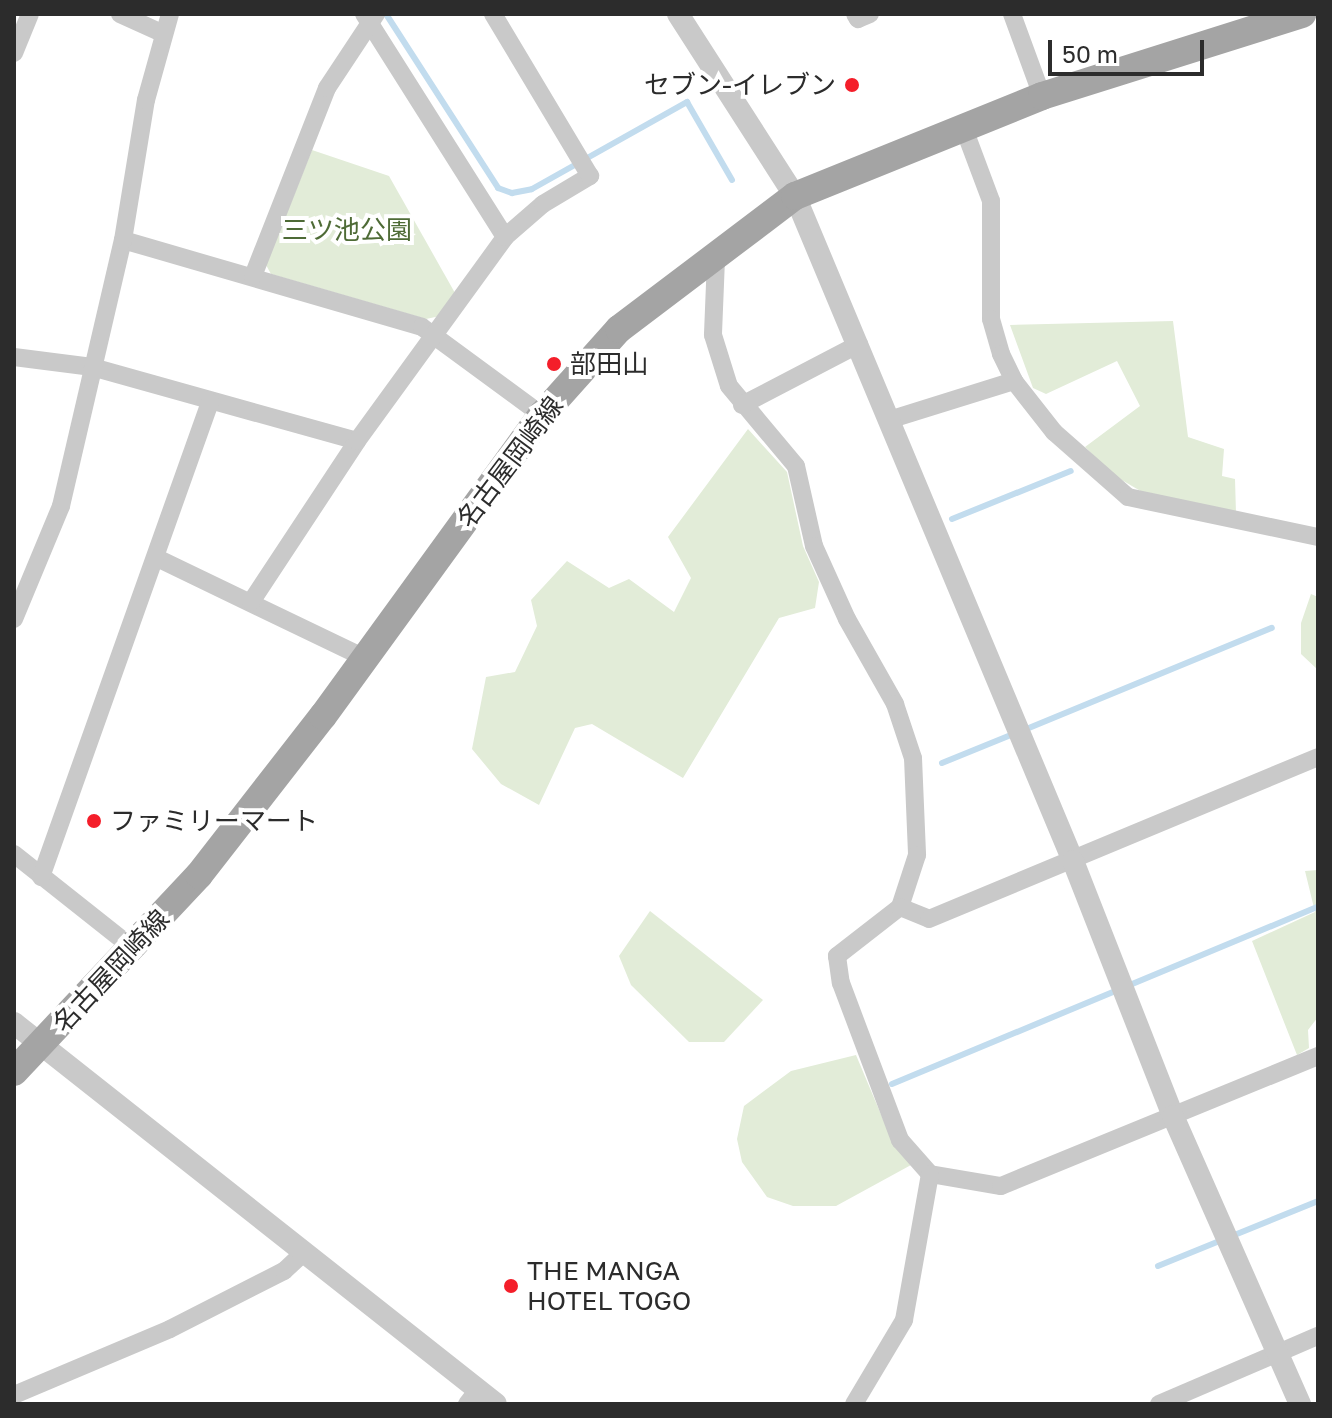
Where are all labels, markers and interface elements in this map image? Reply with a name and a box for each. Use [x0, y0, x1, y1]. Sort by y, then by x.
scale bar [1052, 24, 1208, 74]
text: 50 m [1062, 39, 1118, 68]
place label: セブン-イレブン [644, 69, 836, 101]
marker: セブン-イレブン [843, 76, 861, 94]
park label: 三ツ池公園 [282, 214, 412, 246]
place label: 部田山 [570, 348, 648, 380]
marker: 部田山 [545, 355, 563, 373]
street label: 名古屋岡崎線 [451, 390, 569, 534]
place label: ファミリーマート [110, 805, 318, 837]
marker: ファミリーマート [85, 812, 103, 830]
street label: 名古屋岡崎線 [46, 903, 176, 1039]
place label: THE MANGA HOTEL TOGO [527, 1255, 691, 1316]
marker: THE MANGA HOTEL TOGO [502, 1277, 520, 1295]

